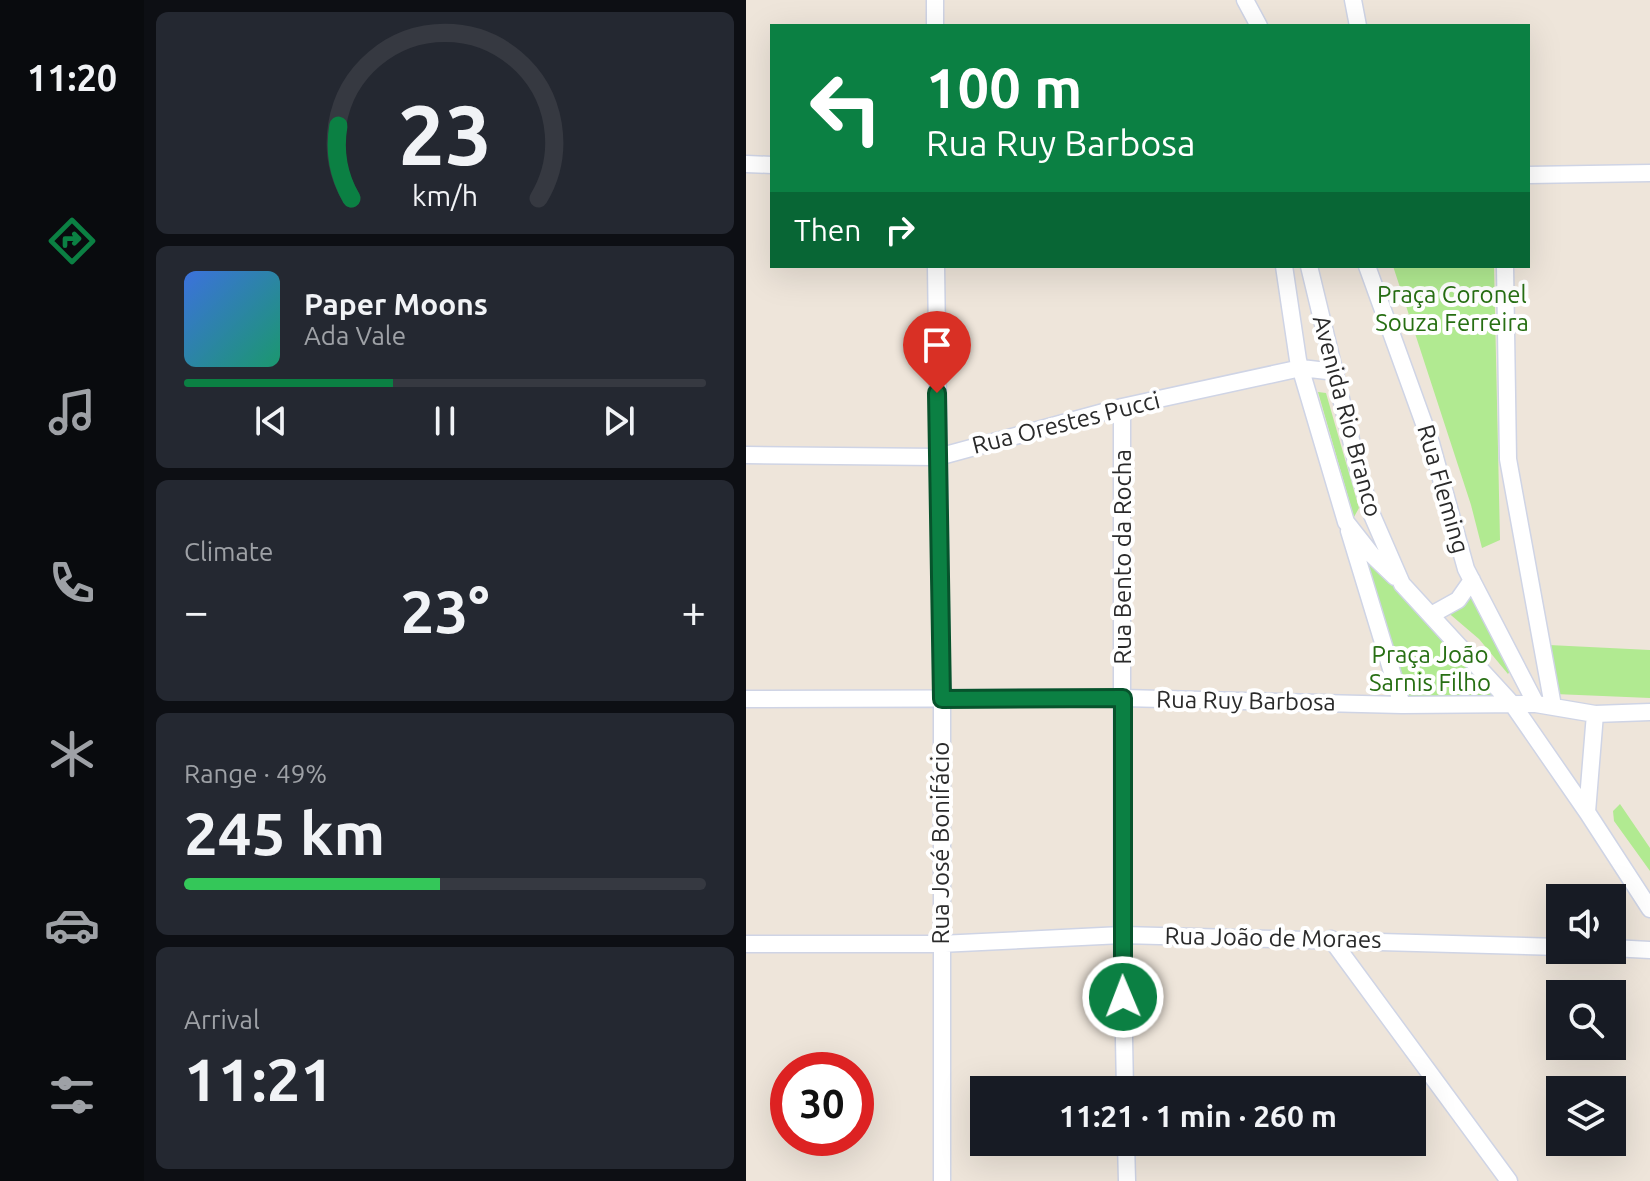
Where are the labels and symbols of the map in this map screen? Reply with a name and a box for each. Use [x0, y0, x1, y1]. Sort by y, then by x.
park label: Praça Coronel Souza Ferreira [1375, 281, 1529, 336]
pin [903, 311, 971, 393]
street label: Avenida Rio Branco [1308, 312, 1387, 520]
street label: Rua Orestes Pucci [969, 386, 1163, 459]
street label: Rua Fleming [1412, 421, 1475, 556]
street label: Rua Bento da Rocha [1109, 449, 1136, 665]
park label: Praça João Sarnis Filho [1369, 641, 1491, 696]
street label: Rua Ruy Barbosa [1156, 685, 1336, 716]
street label: Rua José Bonifácio [927, 742, 954, 944]
street label: Rua João de Moraes [1164, 922, 1382, 953]
position arrow [1081, 955, 1165, 1039]
speed limit sign: 30 [770, 1052, 874, 1156]

